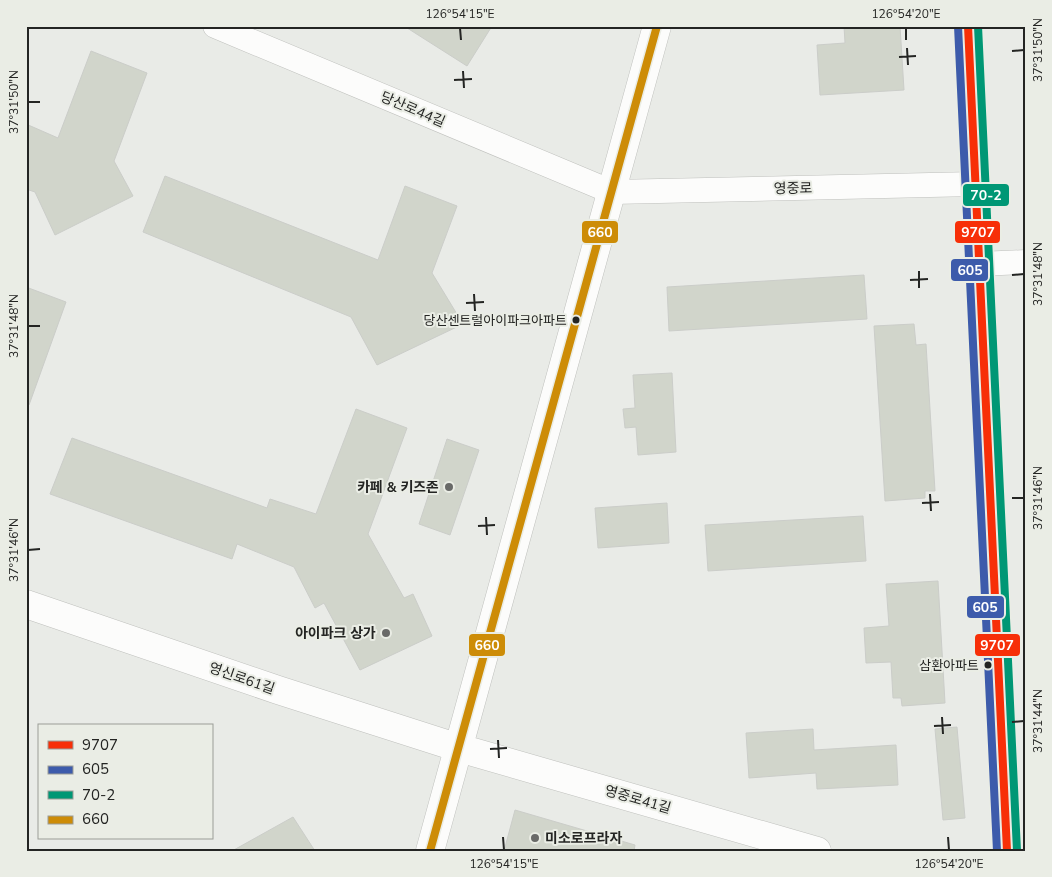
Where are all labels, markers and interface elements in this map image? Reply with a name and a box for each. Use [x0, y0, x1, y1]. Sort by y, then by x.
text: 126°54'15"E [425, 6, 495, 22]
text: 126°54'20"E [871, 6, 941, 22]
text: 37°31'50"N [1030, 18, 1046, 82]
text: 37°31'50"N [6, 70, 22, 134]
street label: 당산로44길 [378, 87, 448, 132]
street label: 영중로 [774, 179, 813, 198]
line badge: 70-2 [962, 183, 1010, 207]
text: 70-2 [970, 186, 1002, 205]
line badge: 660 [581, 220, 619, 244]
line badge: 9707 [954, 220, 1001, 244]
text: 660 [587, 223, 613, 242]
text: 9707 [961, 223, 995, 242]
text: 37°31'48"N [1030, 242, 1046, 306]
line badge: 605 [950, 258, 989, 282]
text: 605 [957, 261, 983, 280]
text: 37°31'48"N [6, 294, 22, 358]
place label: 당산센트럴아이파크아파트 [423, 312, 567, 330]
marker: 당산센트럴아이파크아파트 [571, 315, 581, 325]
text: 37°31'46"N [1030, 466, 1046, 530]
place label: 카페 & 키즈존 [357, 478, 439, 497]
marker: 카페 & 키즈존 [443, 481, 455, 493]
text: 37°31'46"N [6, 518, 22, 582]
line badge: 605 [966, 595, 1005, 619]
text: 605 [972, 598, 998, 617]
place label: 아이파크 상가 [295, 624, 376, 643]
marker: 아이파크 상가 [380, 627, 392, 639]
line badge: 660 [468, 633, 506, 657]
line badge: 9707 [974, 633, 1021, 657]
text: 660 [474, 636, 500, 655]
text: 9707 [980, 636, 1014, 655]
place label: 삼환아파트 [919, 657, 979, 675]
street label: 영신로61길 [206, 658, 277, 699]
marker: 삼환아파트 [983, 660, 993, 670]
text: 37°31'44"N [1030, 689, 1046, 753]
legend [38, 724, 212, 840]
text: 9707 [82, 735, 118, 755]
text: 605 [82, 759, 109, 779]
street label: 영중로41길 [602, 781, 673, 818]
text: 70-2 [82, 785, 115, 805]
text: 660 [82, 809, 109, 829]
place label: 미소로프라자 [545, 829, 622, 848]
marker: 미소로프라자 [529, 832, 541, 844]
text: 126°54'15"E [469, 856, 539, 872]
text: 126°54'20"E [914, 856, 984, 872]

